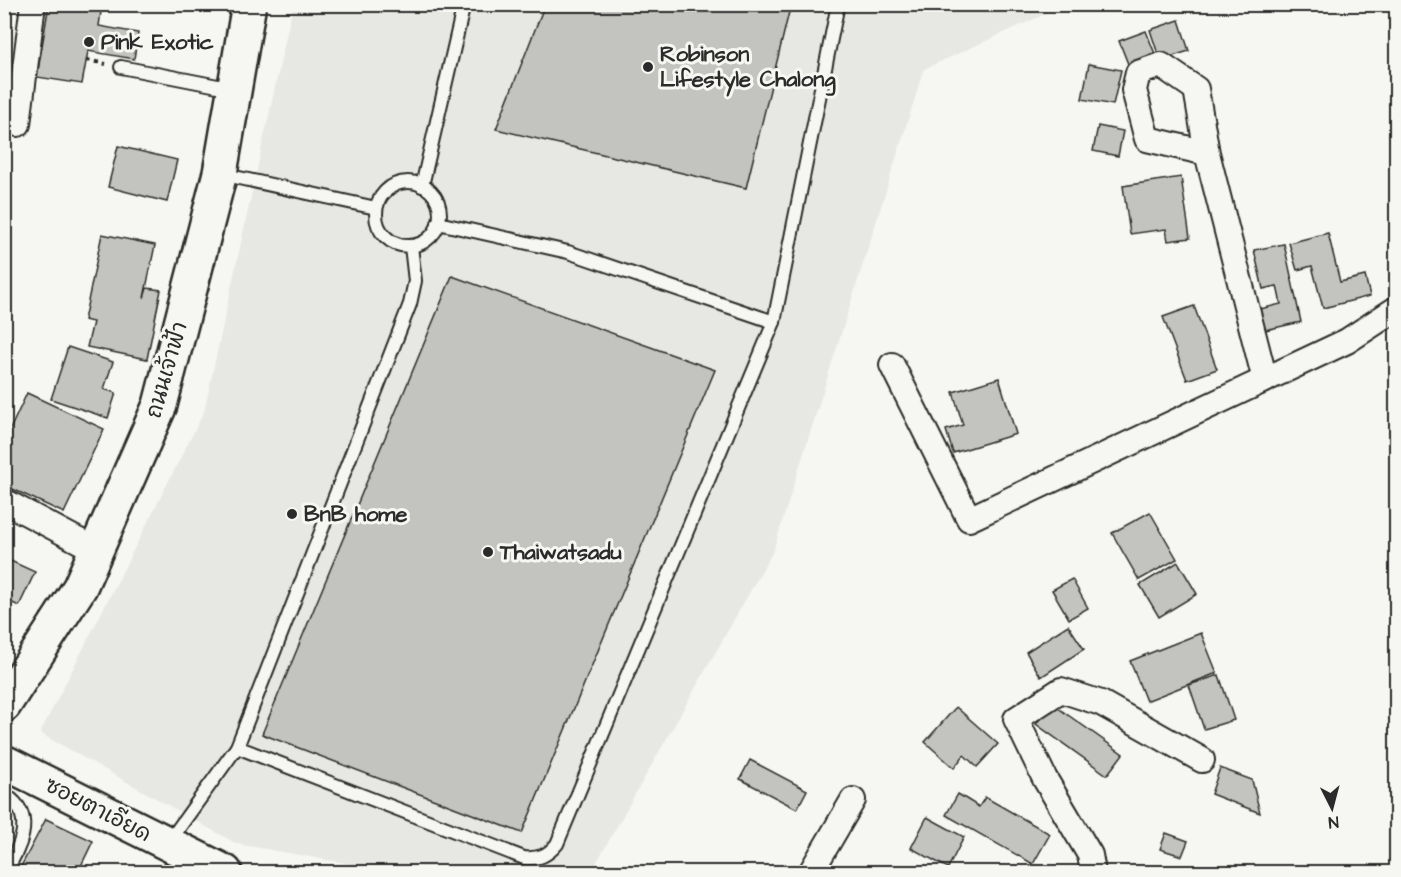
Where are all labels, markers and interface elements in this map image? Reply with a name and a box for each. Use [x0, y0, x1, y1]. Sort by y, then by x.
place label: Pink Exotic [101, 27, 214, 58]
marker: Pink Exotic [82, 35, 96, 49]
place label: Robinson Lifestyle Chalong [660, 39, 836, 97]
marker: Robinson Lifestyle Chalong [641, 60, 655, 74]
street label: ถนนเจ้าฟ้า [137, 318, 196, 422]
place label: BnB home [304, 499, 407, 530]
marker: BnB home [285, 507, 299, 521]
place label: Thaiwatsadu [499, 537, 622, 568]
marker: Thaiwatsadu [481, 545, 495, 559]
street label: ซอยตาเอียด [40, 770, 156, 850]
north arrow [1302, 778, 1362, 838]
text: N [1327, 810, 1340, 833]

